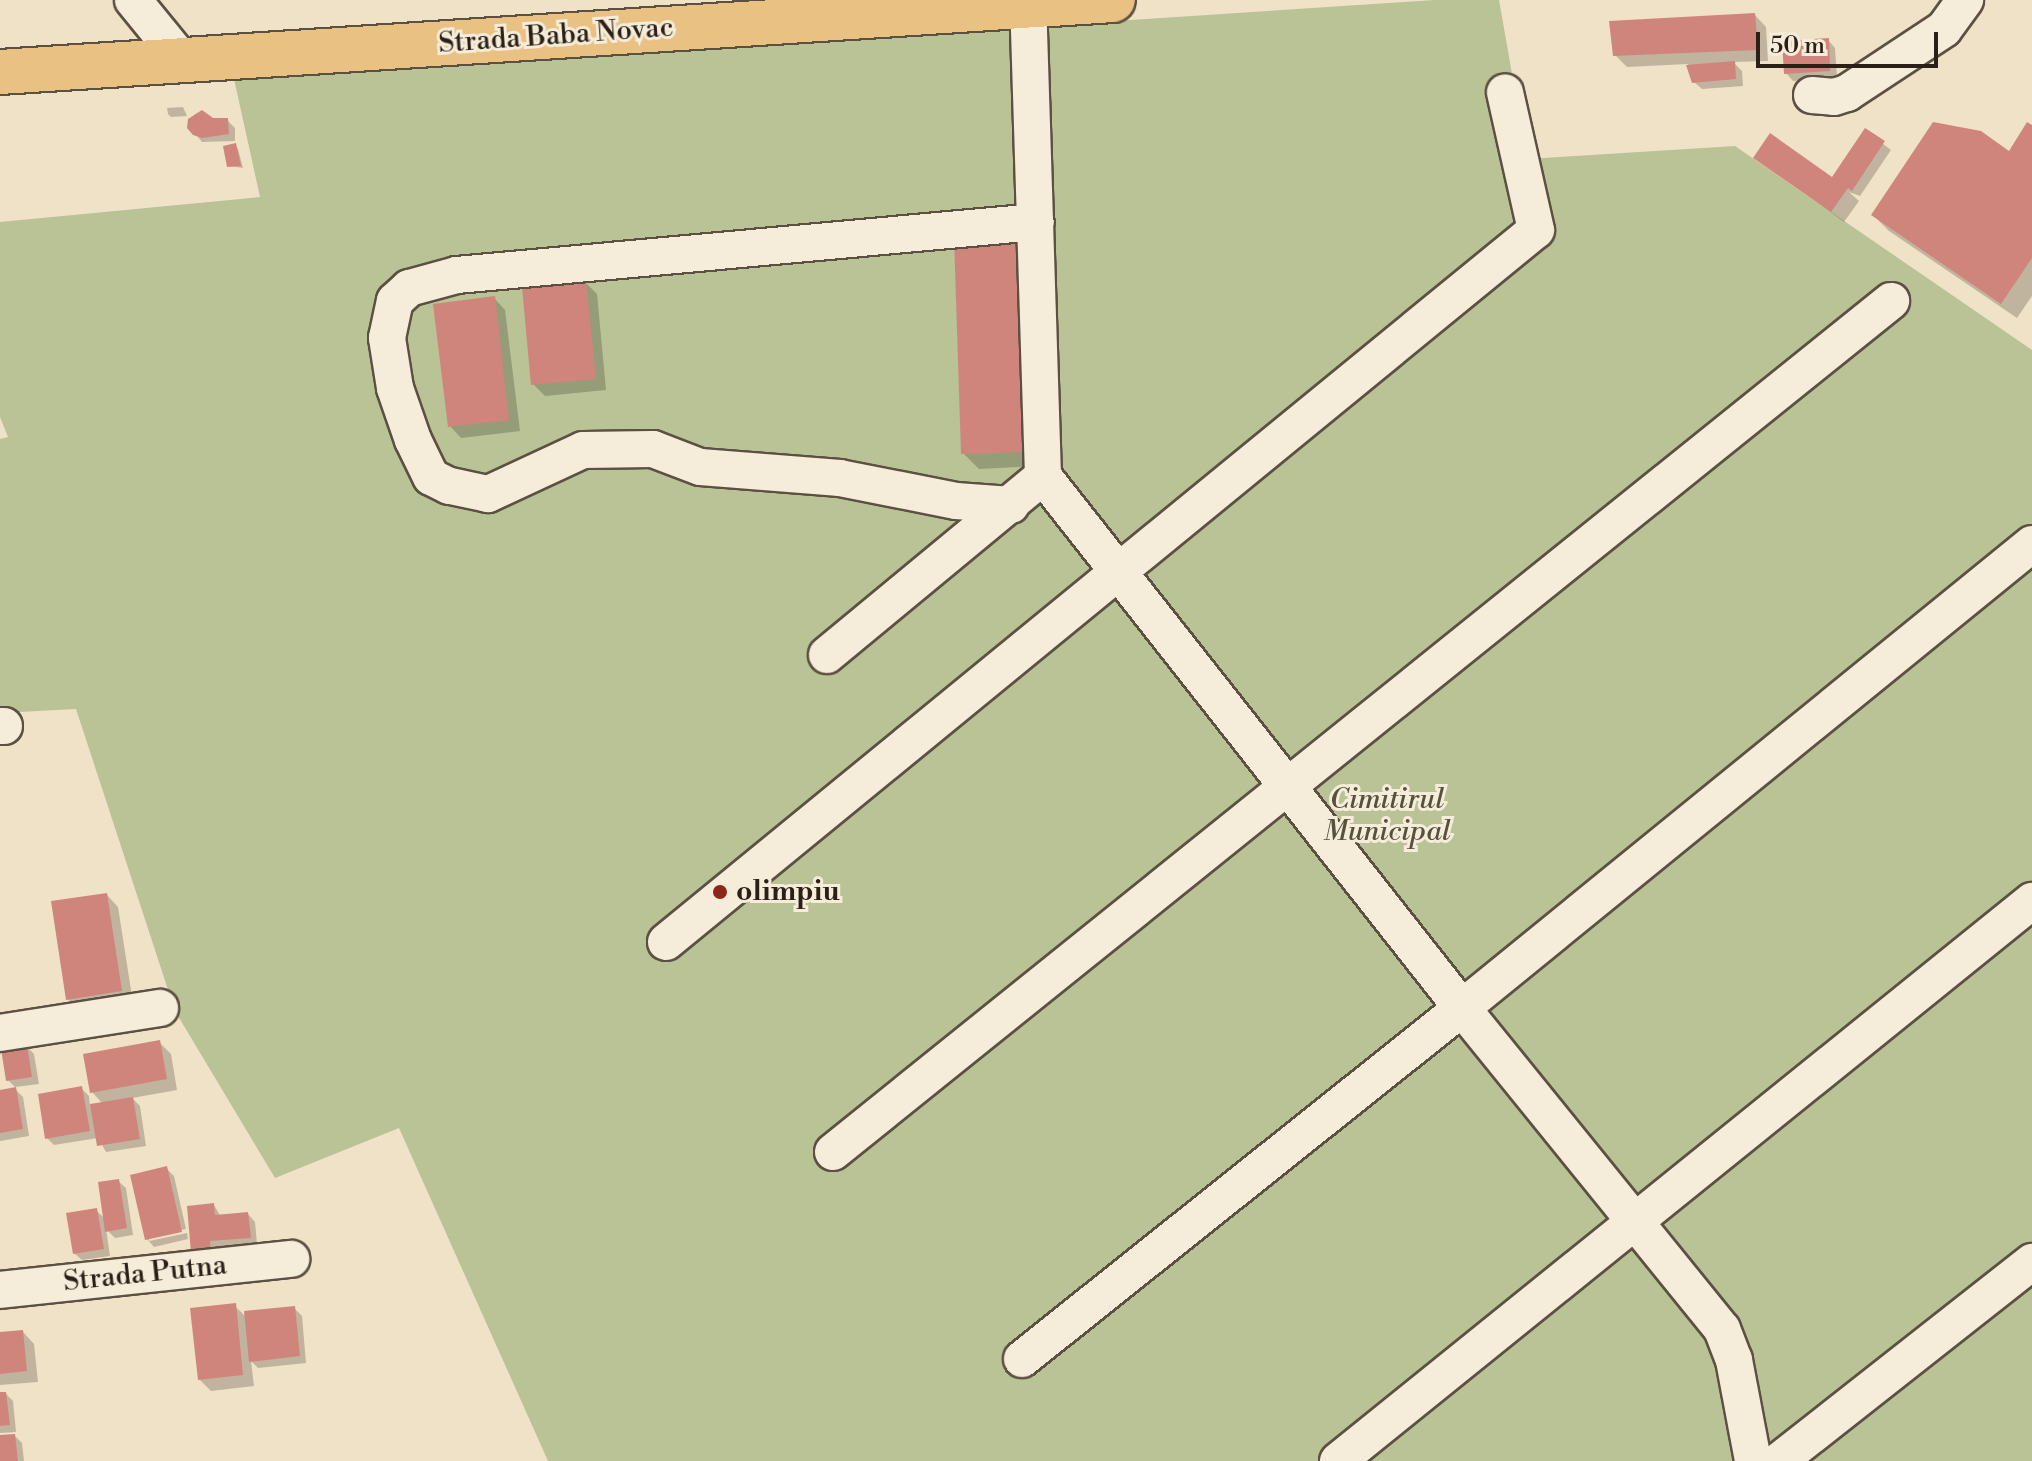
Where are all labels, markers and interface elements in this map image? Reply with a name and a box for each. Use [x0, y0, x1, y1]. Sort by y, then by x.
street label: Strada Baba Novac [437, 11, 675, 61]
scale bar [1760, 16, 1942, 66]
text: 50 m [1770, 31, 1825, 61]
park label: Cimitirul Municipal [1323, 783, 1451, 849]
place label: olimpiu [736, 875, 840, 909]
marker: olimpiu [711, 883, 729, 901]
street label: Strada Putna [62, 1249, 228, 1299]

